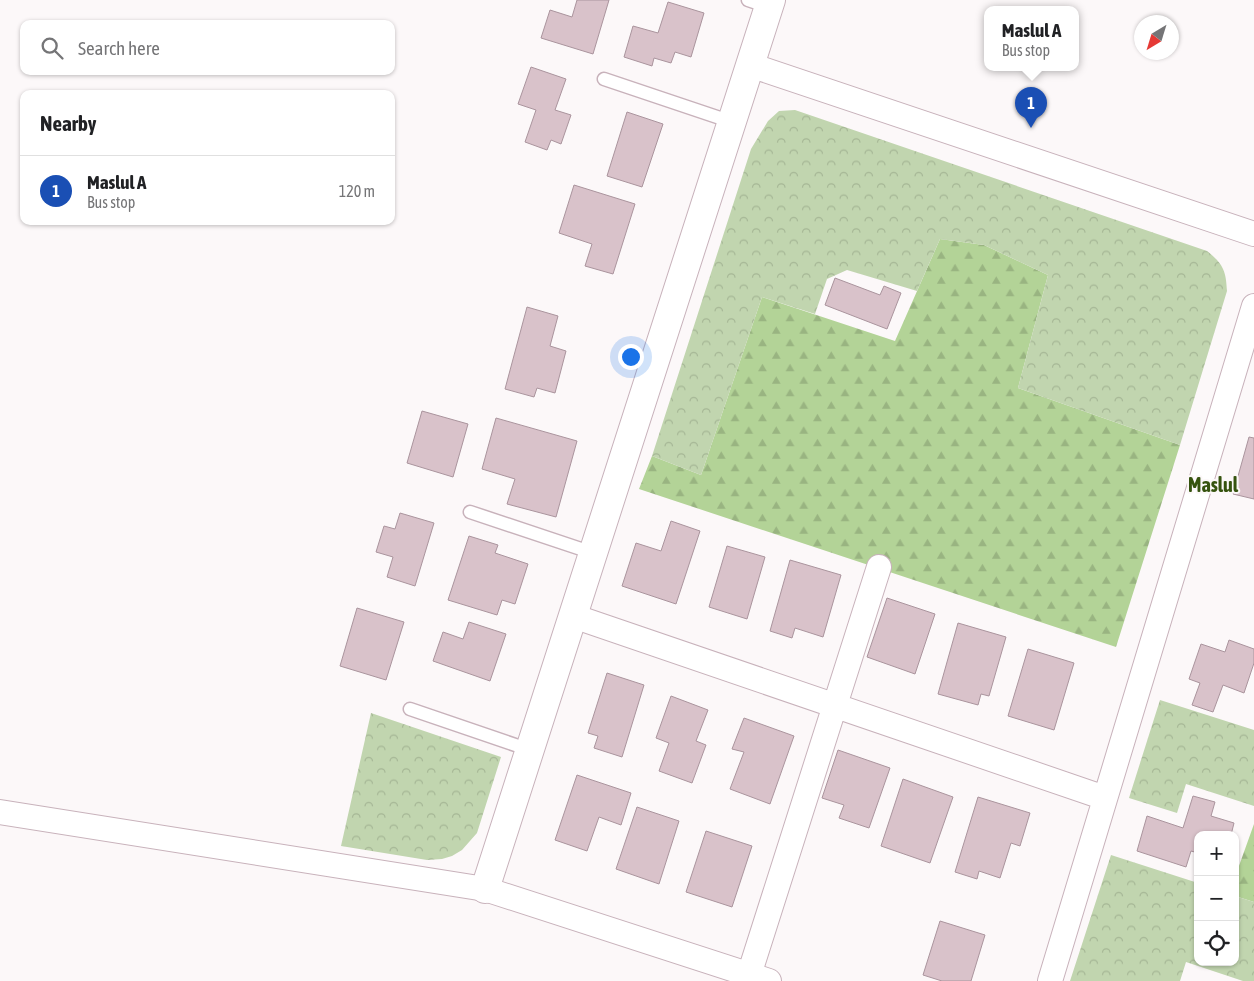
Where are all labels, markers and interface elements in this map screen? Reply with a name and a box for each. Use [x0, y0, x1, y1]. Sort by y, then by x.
popup [984, 6, 1079, 71]
north arrow [1134, 15, 1179, 60]
text: Maslul A [1002, 19, 1061, 41]
search box [20, 20, 395, 75]
icon: search [38, 34, 66, 62]
text: Search here [78, 37, 160, 59]
text: Bus stop [1002, 41, 1050, 59]
pin: 1 [1015, 87, 1047, 128]
text: Nearby [40, 111, 96, 135]
text: Maslul A [87, 171, 146, 193]
text: 1 [52, 182, 60, 200]
text: 120 m [339, 182, 375, 200]
text: Bus stop [87, 193, 135, 211]
your location [618, 344, 644, 370]
district label: Maslul [1188, 473, 1239, 496]
map controls [1194, 831, 1239, 966]
button: + [1194, 831, 1239, 876]
button: − [1194, 876, 1239, 921]
button: locate [1194, 921, 1239, 966]

